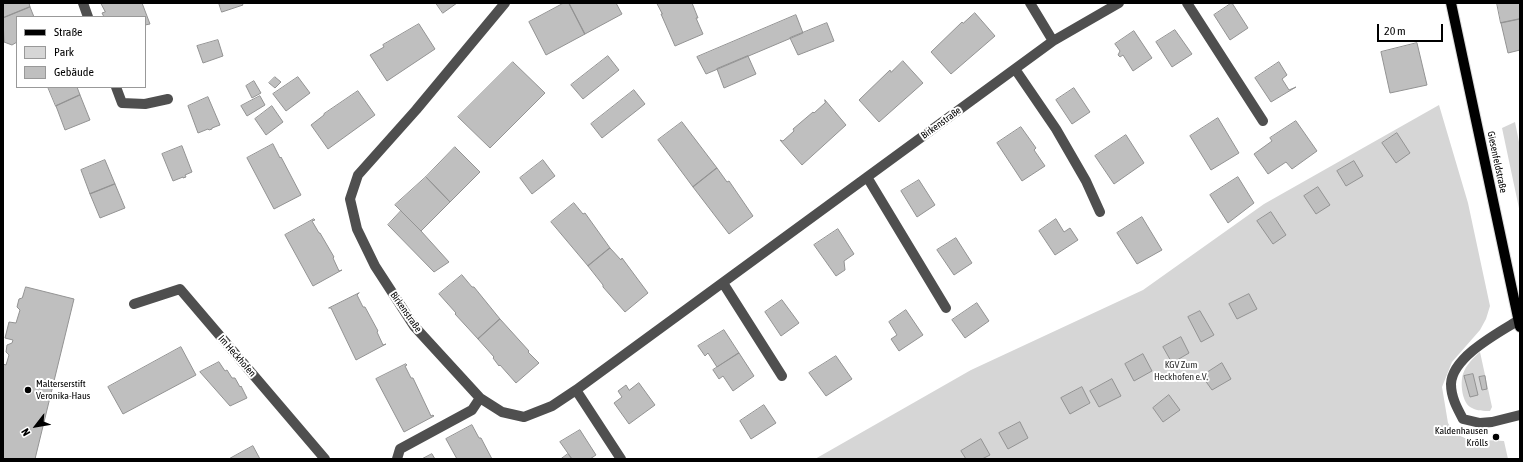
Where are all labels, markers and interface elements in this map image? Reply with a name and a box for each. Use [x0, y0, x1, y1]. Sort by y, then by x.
legend [16, 16, 146, 88]
scale bar [1379, 16, 1445, 42]
text: 20 m [1384, 24, 1406, 38]
text: Straße [54, 25, 82, 39]
text: Park [54, 45, 74, 59]
text: Gebäude [54, 65, 94, 79]
street label: Birkenstraße [919, 104, 963, 142]
street label: Giesenfeldstraße [1485, 130, 1509, 194]
street label: Birkenstraße [388, 289, 424, 335]
street label: Im Heckhofen [216, 333, 258, 379]
park label: KGV Zum Heckhofen e.V. [1154, 359, 1208, 382]
place label: Malterserstift Veronika-Haus [36, 378, 90, 402]
marker: Malterserstift Veronika-Haus [23, 385, 33, 395]
north arrow [16, 406, 56, 446]
place label: Kaldenhausen Krölls [1435, 425, 1488, 448]
text: N [19, 426, 33, 438]
marker: Kaldenhausen Krölls [1491, 432, 1501, 442]

